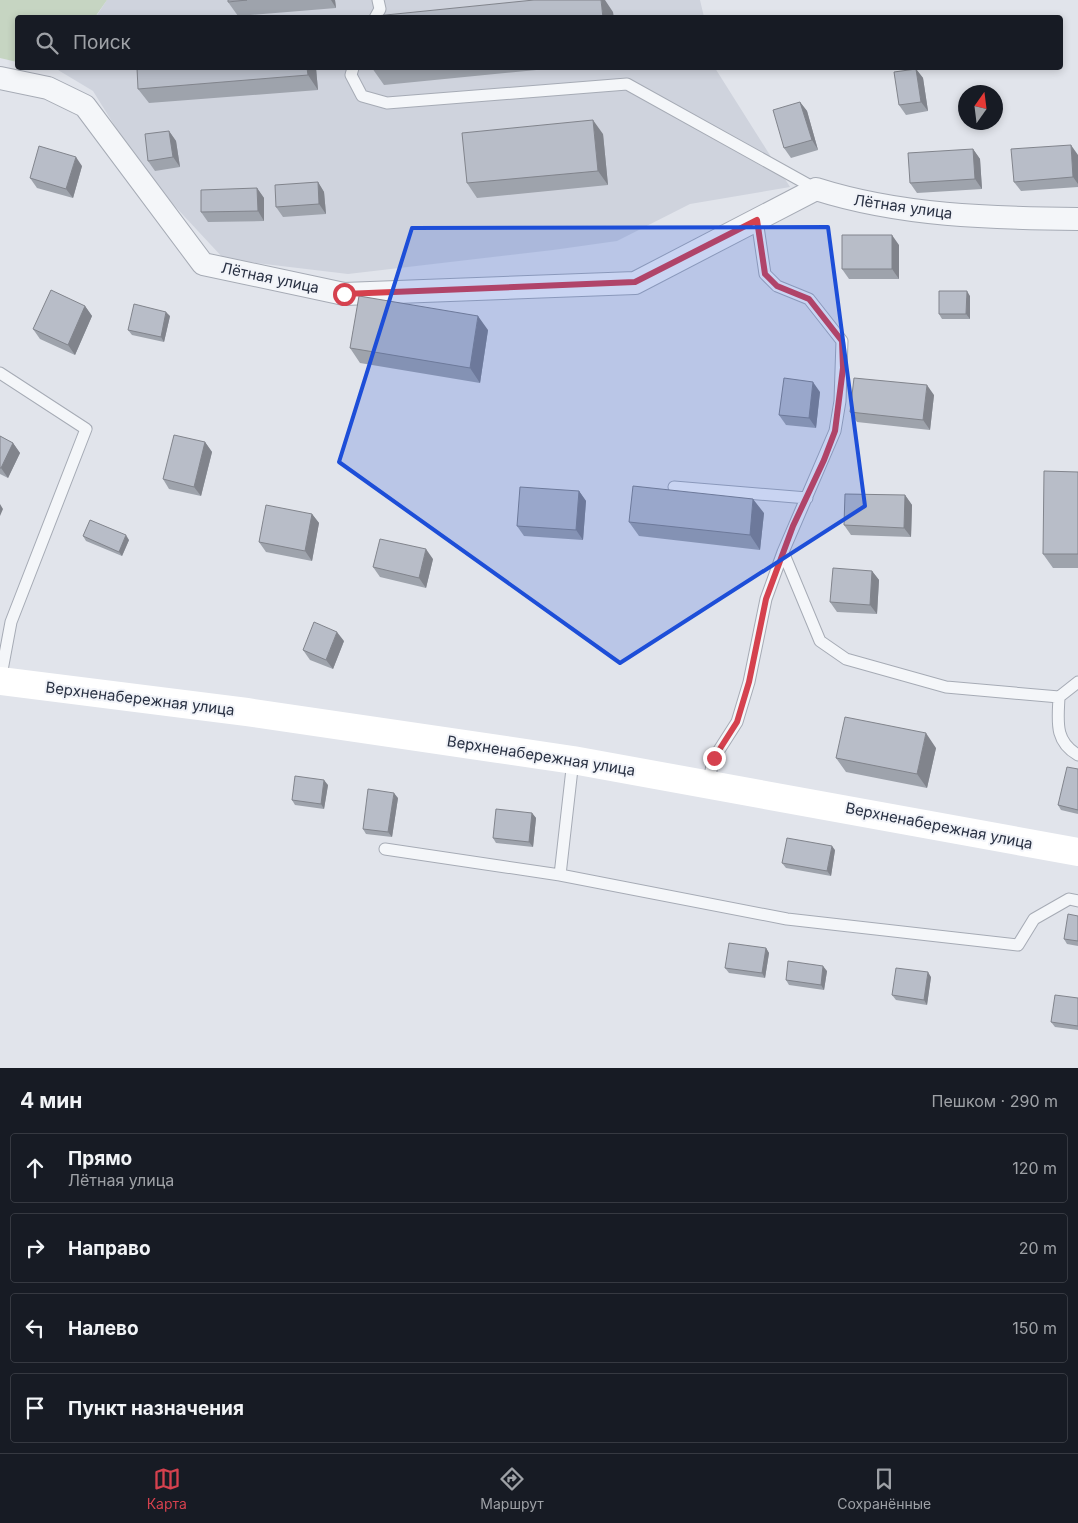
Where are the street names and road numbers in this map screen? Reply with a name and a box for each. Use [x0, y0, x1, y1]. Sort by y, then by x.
street label: Лётная улица [852, 190, 954, 223]
street label: Лётная улица [219, 258, 321, 297]
street label: Верхненабережная улица [44, 677, 236, 720]
street label: Верхненабережная улица [446, 731, 637, 780]
street label: Верхненабережная улица [844, 798, 1034, 853]

